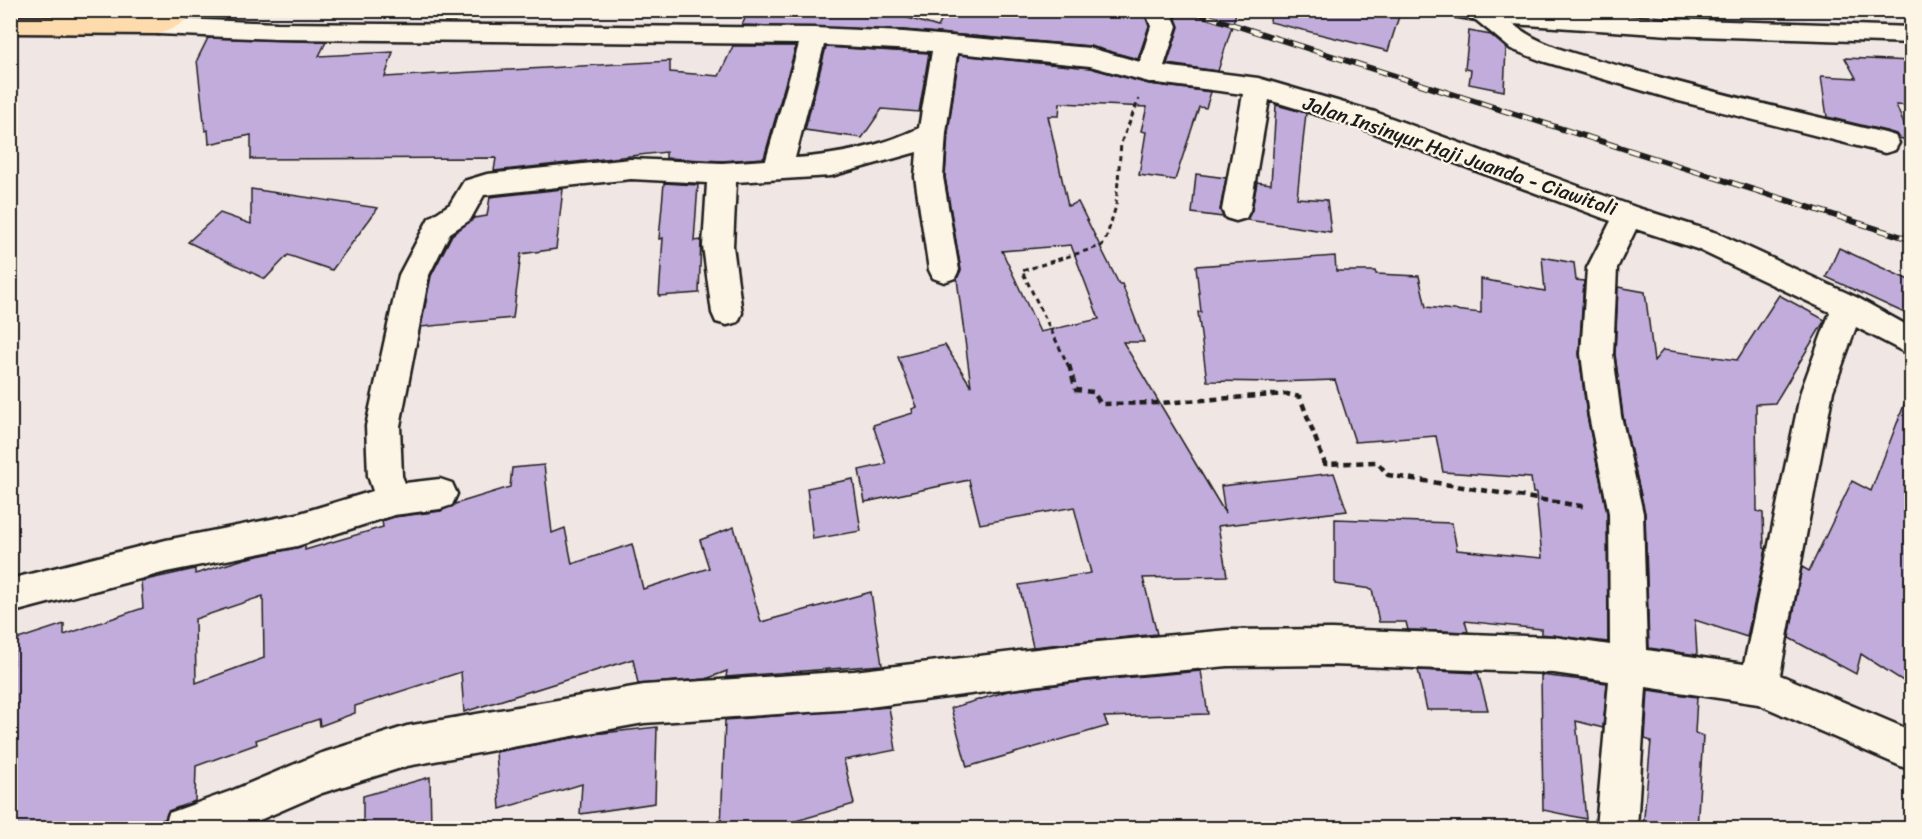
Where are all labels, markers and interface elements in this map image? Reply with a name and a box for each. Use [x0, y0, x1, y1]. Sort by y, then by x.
street label: Jalan Insinyur Haji Juanda - Ciawitali [1297, 85, 1623, 227]

